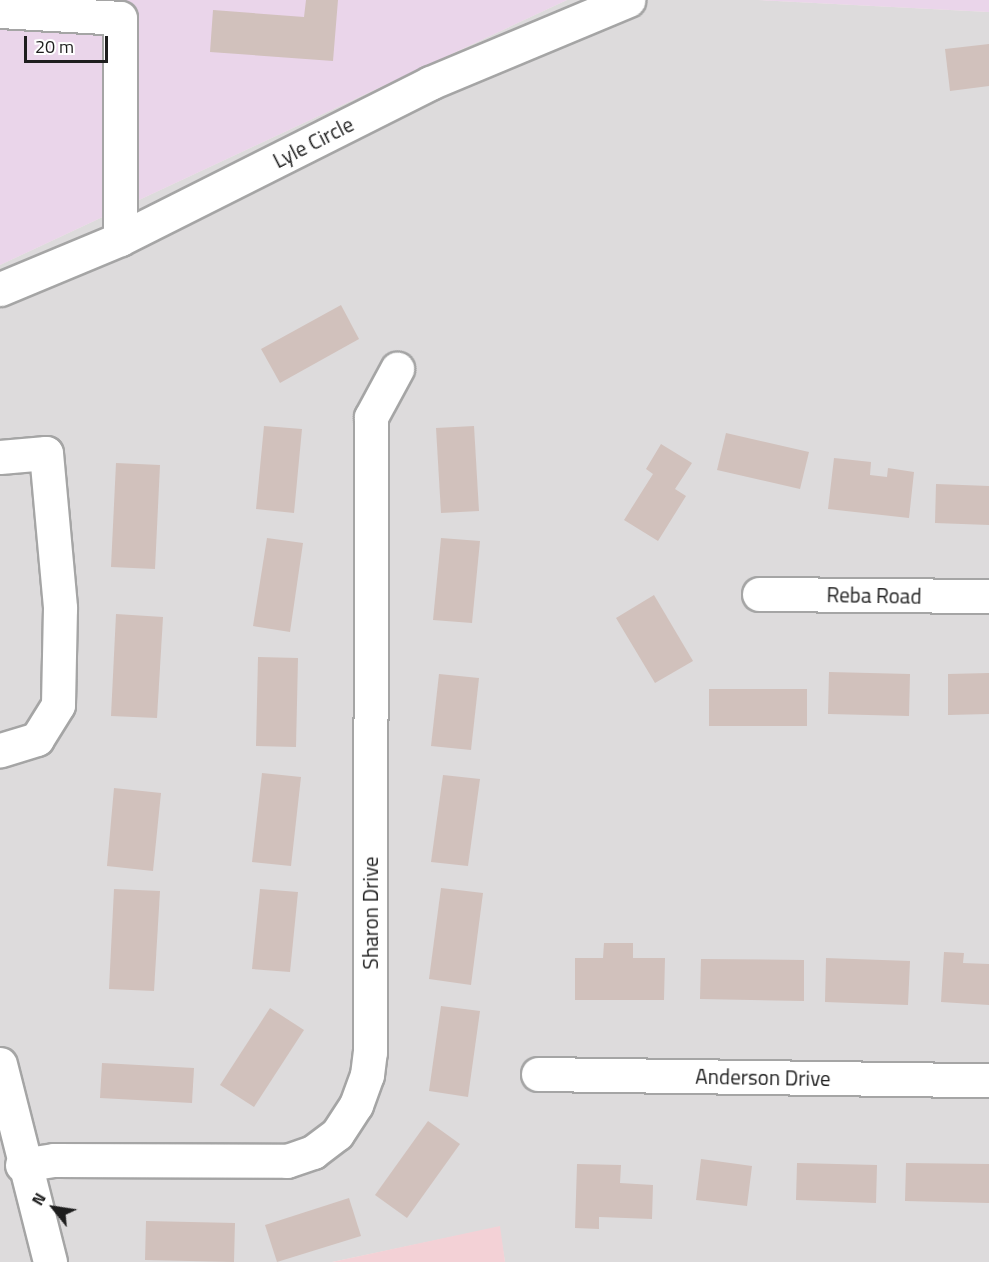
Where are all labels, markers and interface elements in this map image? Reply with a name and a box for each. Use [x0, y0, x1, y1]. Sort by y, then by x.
scale bar [27, 24, 111, 62]
text: 20 m [35, 33, 74, 60]
street label: Lyle Circle [269, 111, 357, 173]
street label: Reba Road [826, 582, 922, 608]
street label: Sharon Drive [357, 856, 383, 970]
street label: Anderson Drive [695, 1063, 831, 1091]
north arrow [24, 1178, 84, 1238]
text: N [25, 1188, 52, 1210]

